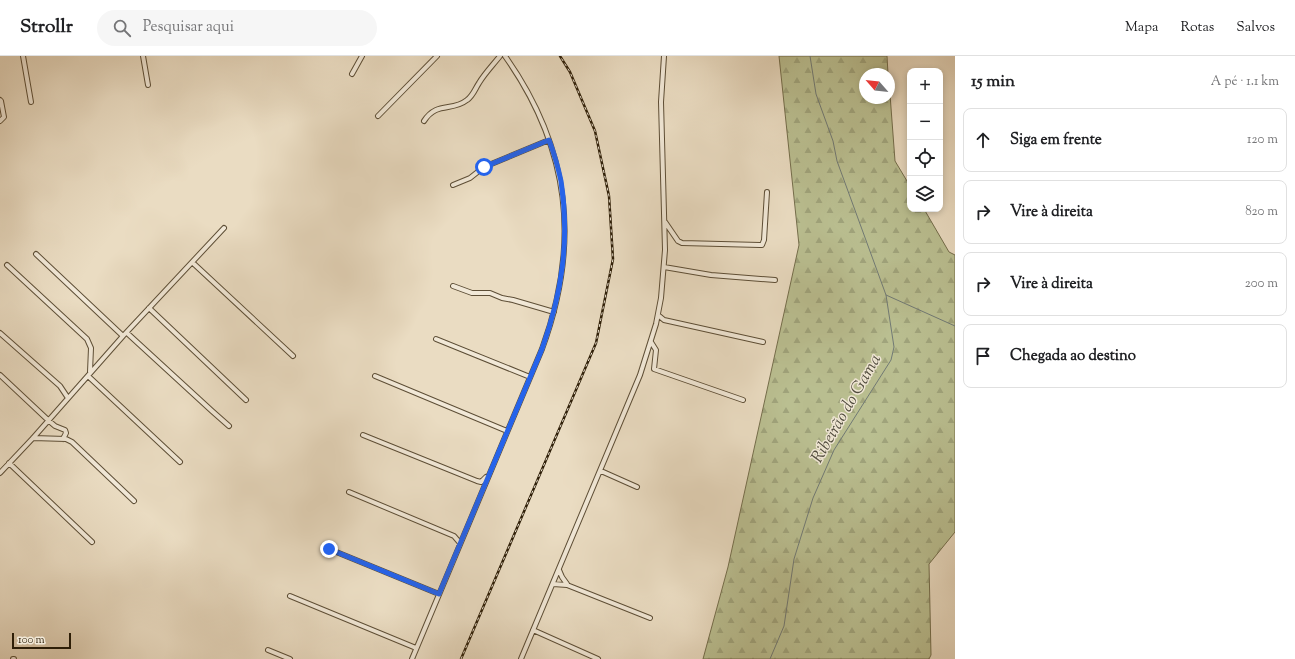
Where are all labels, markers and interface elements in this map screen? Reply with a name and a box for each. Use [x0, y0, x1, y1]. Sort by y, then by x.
search box [97, 10, 377, 46]
text: Strollr [20, 14, 73, 41]
icon: search [111, 17, 133, 39]
text: Pesquisar aqui [143, 17, 234, 38]
text: Mapa [1125, 18, 1158, 38]
text: Rotas [1180, 18, 1214, 38]
text: Salvos [1236, 18, 1275, 38]
north arrow [859, 68, 895, 104]
map controls [907, 68, 943, 212]
button: + [907, 68, 943, 104]
text: 15 min [971, 70, 1015, 94]
text: A pé · 1.1 km [1211, 73, 1279, 91]
button: − [907, 104, 943, 140]
icon: ahead [972, 129, 994, 151]
text: Siga em frente [1010, 130, 1102, 151]
text: 120 m [1247, 131, 1278, 149]
button: locate [907, 140, 943, 176]
route start [475, 158, 493, 176]
button: layers [907, 176, 943, 212]
icon: right [972, 201, 994, 223]
text: Vire à direita [1010, 202, 1093, 223]
text: 820 m [1245, 203, 1278, 221]
icon: right [972, 273, 994, 295]
text: Vire à direita [1010, 274, 1093, 295]
text: 200 m [1245, 275, 1278, 293]
icon: arrive [972, 345, 994, 367]
text: Chegada ao destino [1010, 346, 1136, 367]
water label: Ribeirão do Gama [806, 350, 888, 468]
route end [320, 540, 338, 558]
scale bar [12, 631, 71, 650]
text: 100 m [18, 632, 45, 648]

